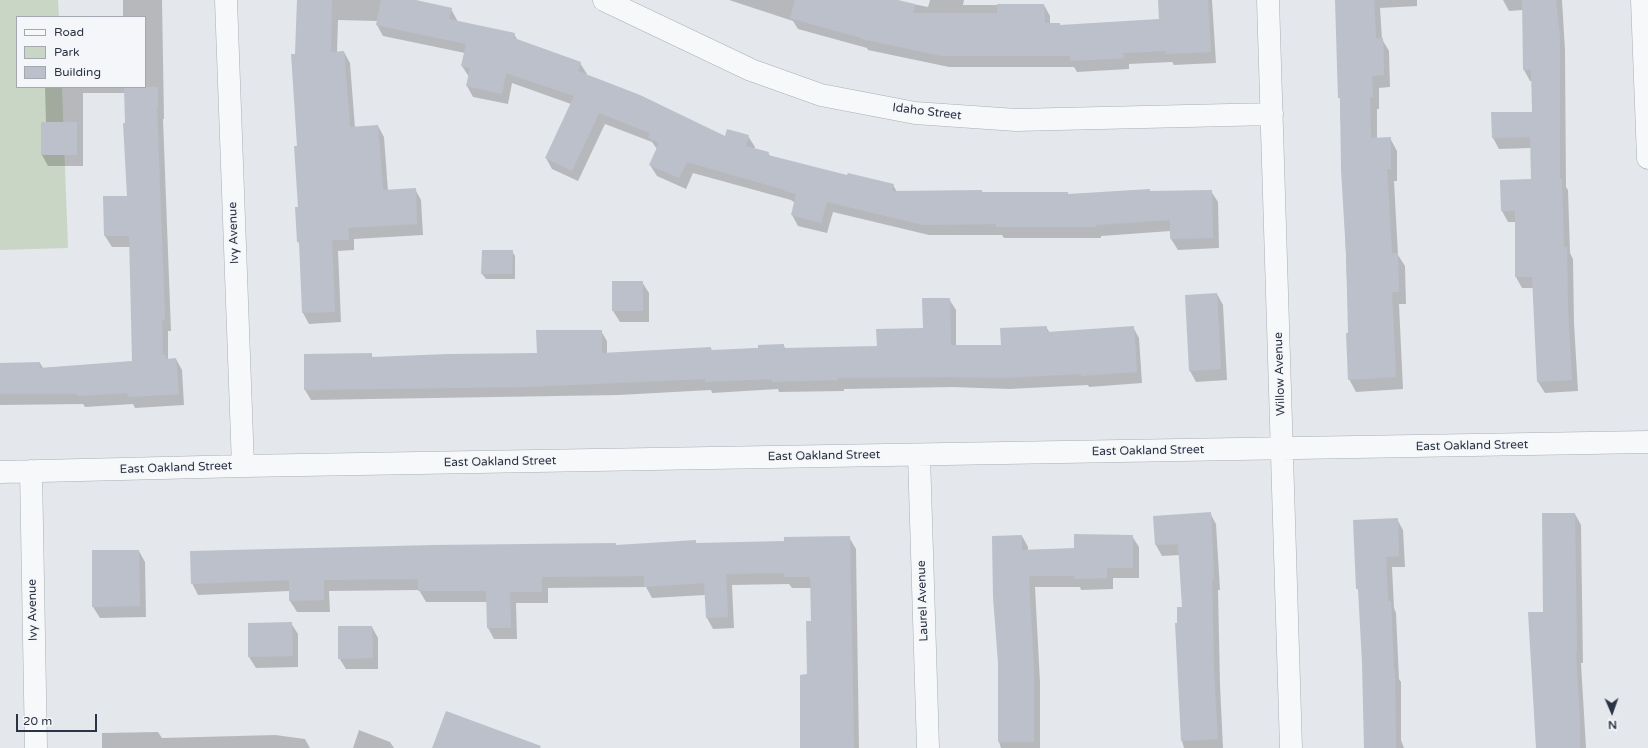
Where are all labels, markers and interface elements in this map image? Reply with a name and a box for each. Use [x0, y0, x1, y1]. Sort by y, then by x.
legend [16, 16, 146, 88]
text: Road [54, 25, 84, 39]
text: Park [54, 45, 80, 59]
text: Building [54, 65, 101, 79]
street label: Idaho Street [892, 101, 962, 123]
street label: Ivy Avenue [226, 202, 242, 264]
street label: Willow Avenue [1271, 332, 1289, 416]
street label: East Oakland Street [1416, 438, 1528, 454]
street label: East Oakland Street [1092, 443, 1204, 459]
street label: East Oakland Street [768, 448, 880, 464]
street label: East Oakland Street [444, 454, 556, 470]
street label: East Oakland Street [119, 459, 233, 477]
street label: Laurel Avenue [914, 560, 932, 642]
street label: Ivy Avenue [25, 579, 41, 641]
north arrow [1592, 692, 1632, 732]
scale bar [18, 706, 99, 732]
text: 20 m [23, 714, 52, 728]
text: N [1608, 718, 1617, 731]

